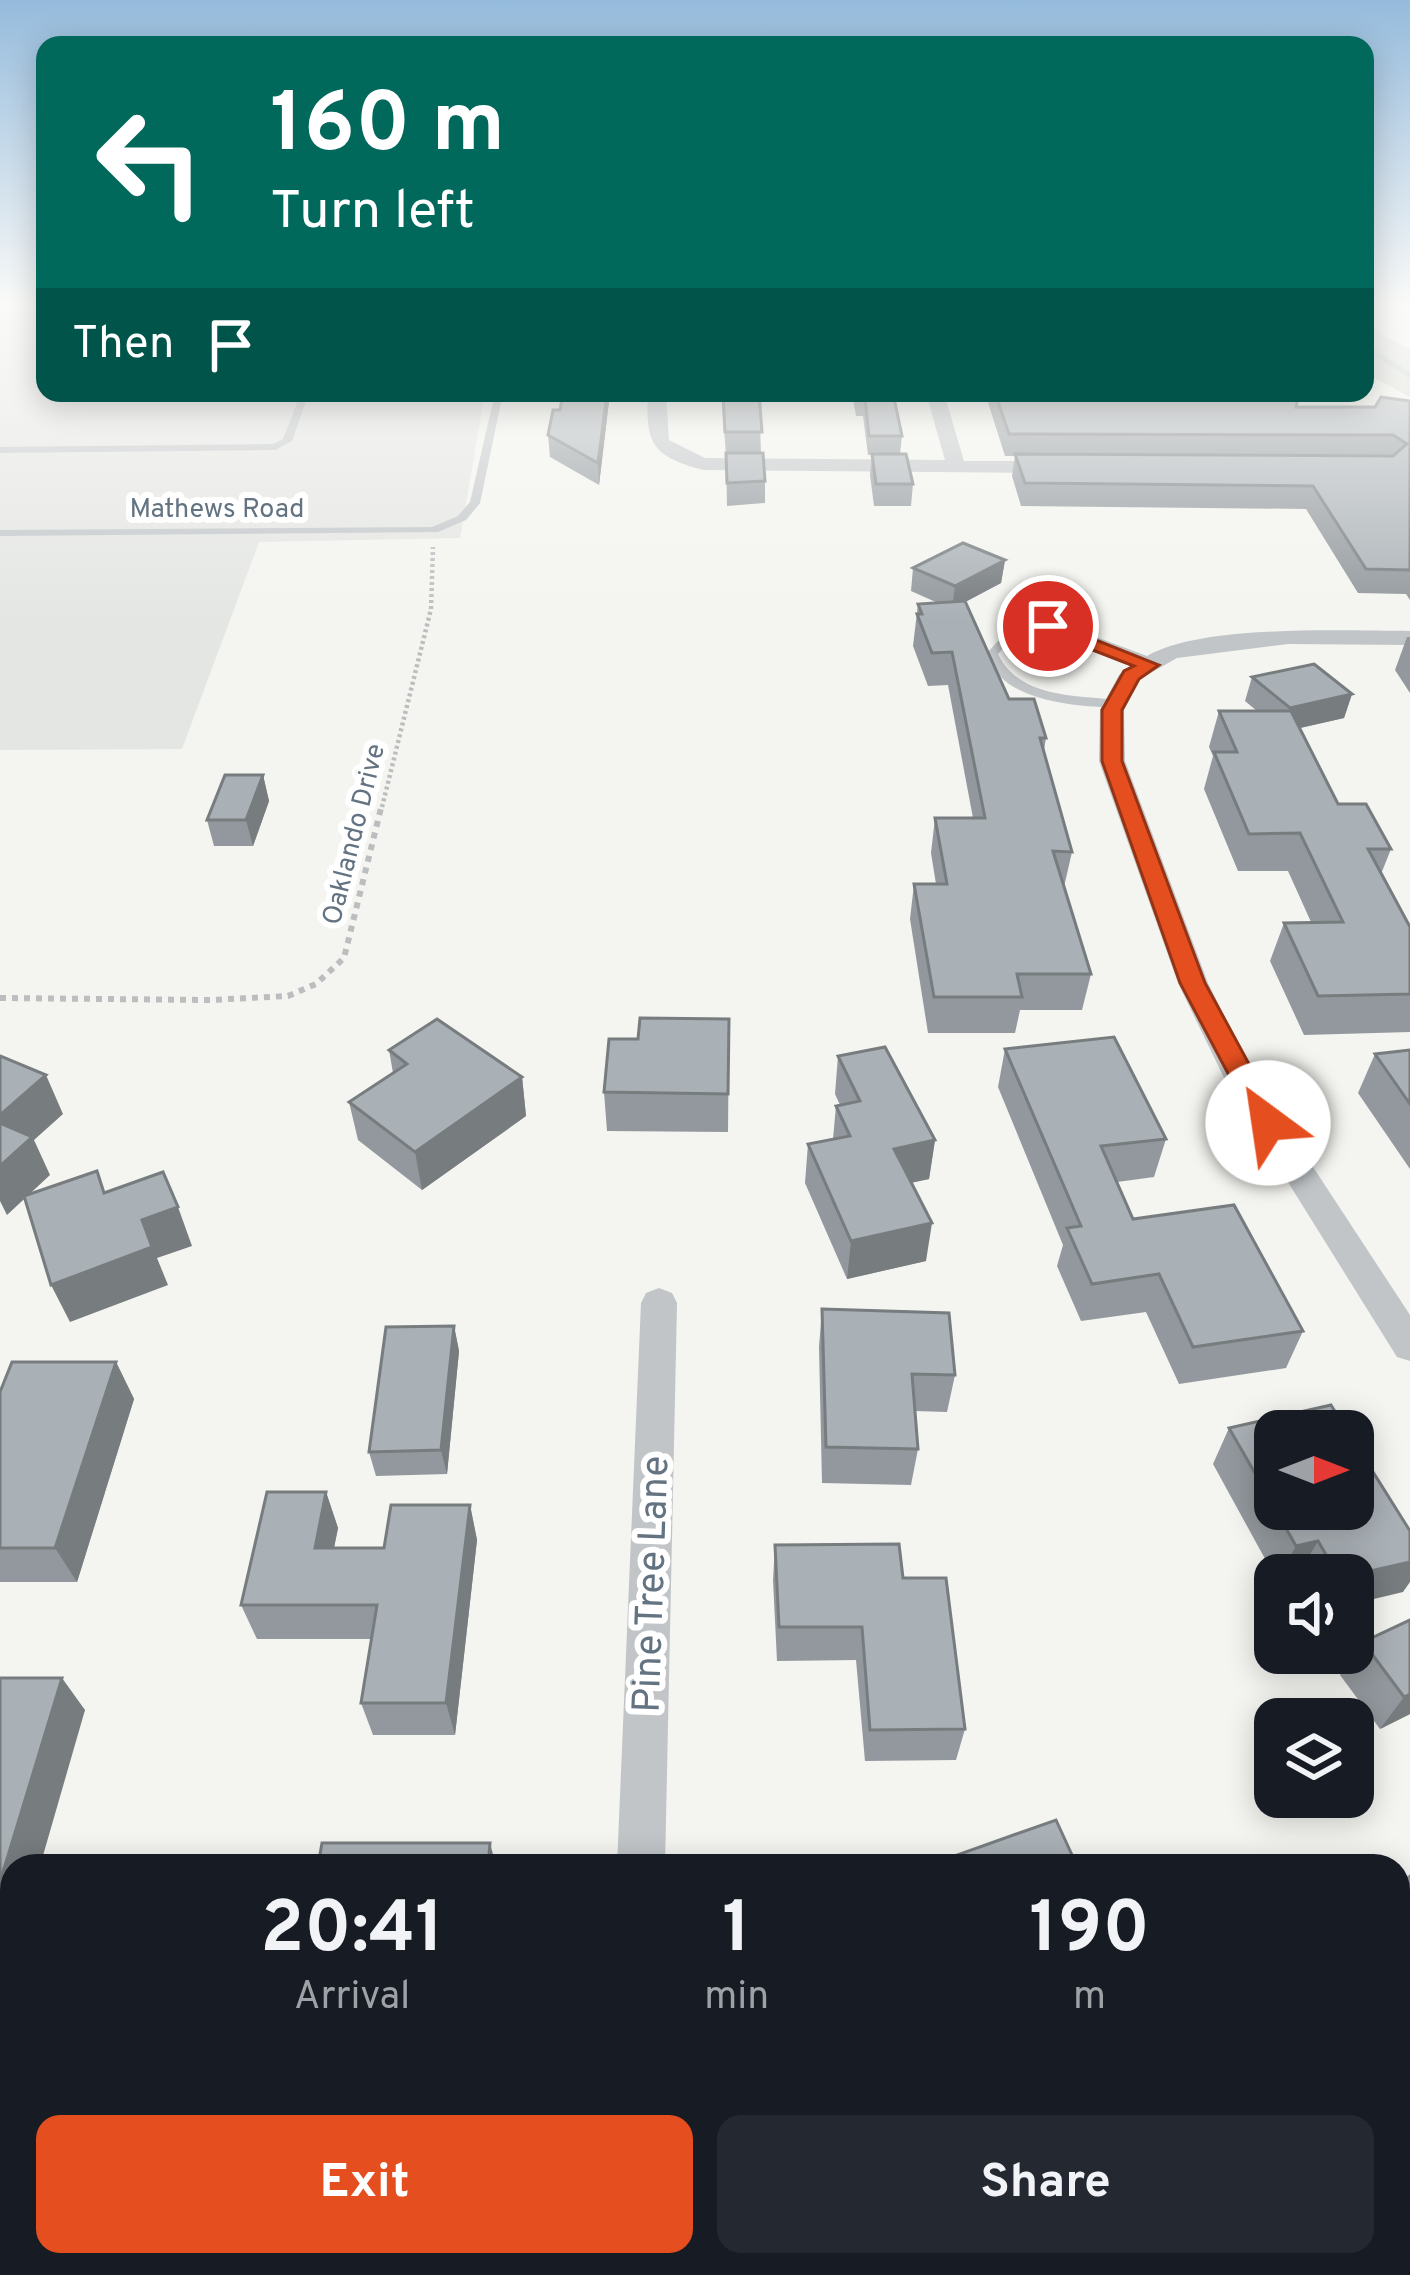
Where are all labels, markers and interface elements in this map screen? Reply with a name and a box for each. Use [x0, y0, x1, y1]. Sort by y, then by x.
text: 160 m [270, 75, 505, 181]
icon: left [72, 84, 228, 240]
text: Turn left [270, 179, 475, 248]
icon: arrive [198, 312, 264, 378]
text: Then [72, 317, 174, 374]
street label: Mathews Road [130, 493, 304, 527]
pin [997, 575, 1099, 677]
icon: arrive [1015, 593, 1081, 659]
street label: Oaklando Drive [316, 740, 394, 929]
position arrow [1205, 1060, 1331, 1186]
north arrow [1254, 1410, 1374, 1530]
map controls [1254, 1410, 1374, 1818]
street label: Pine Tree Lane [625, 1455, 682, 1714]
button: sound [1254, 1554, 1374, 1674]
button: layers [1254, 1698, 1374, 1818]
text: 20:41 [260, 1886, 444, 1978]
text: 1 [722, 1886, 751, 1978]
text: 190 [1029, 1886, 1150, 1978]
text: Arrival [294, 1974, 410, 2023]
text: min [704, 1974, 769, 2023]
text: m [1073, 1974, 1106, 2023]
button: Exit [36, 2115, 693, 2253]
button: Share [717, 2115, 1374, 2253]

